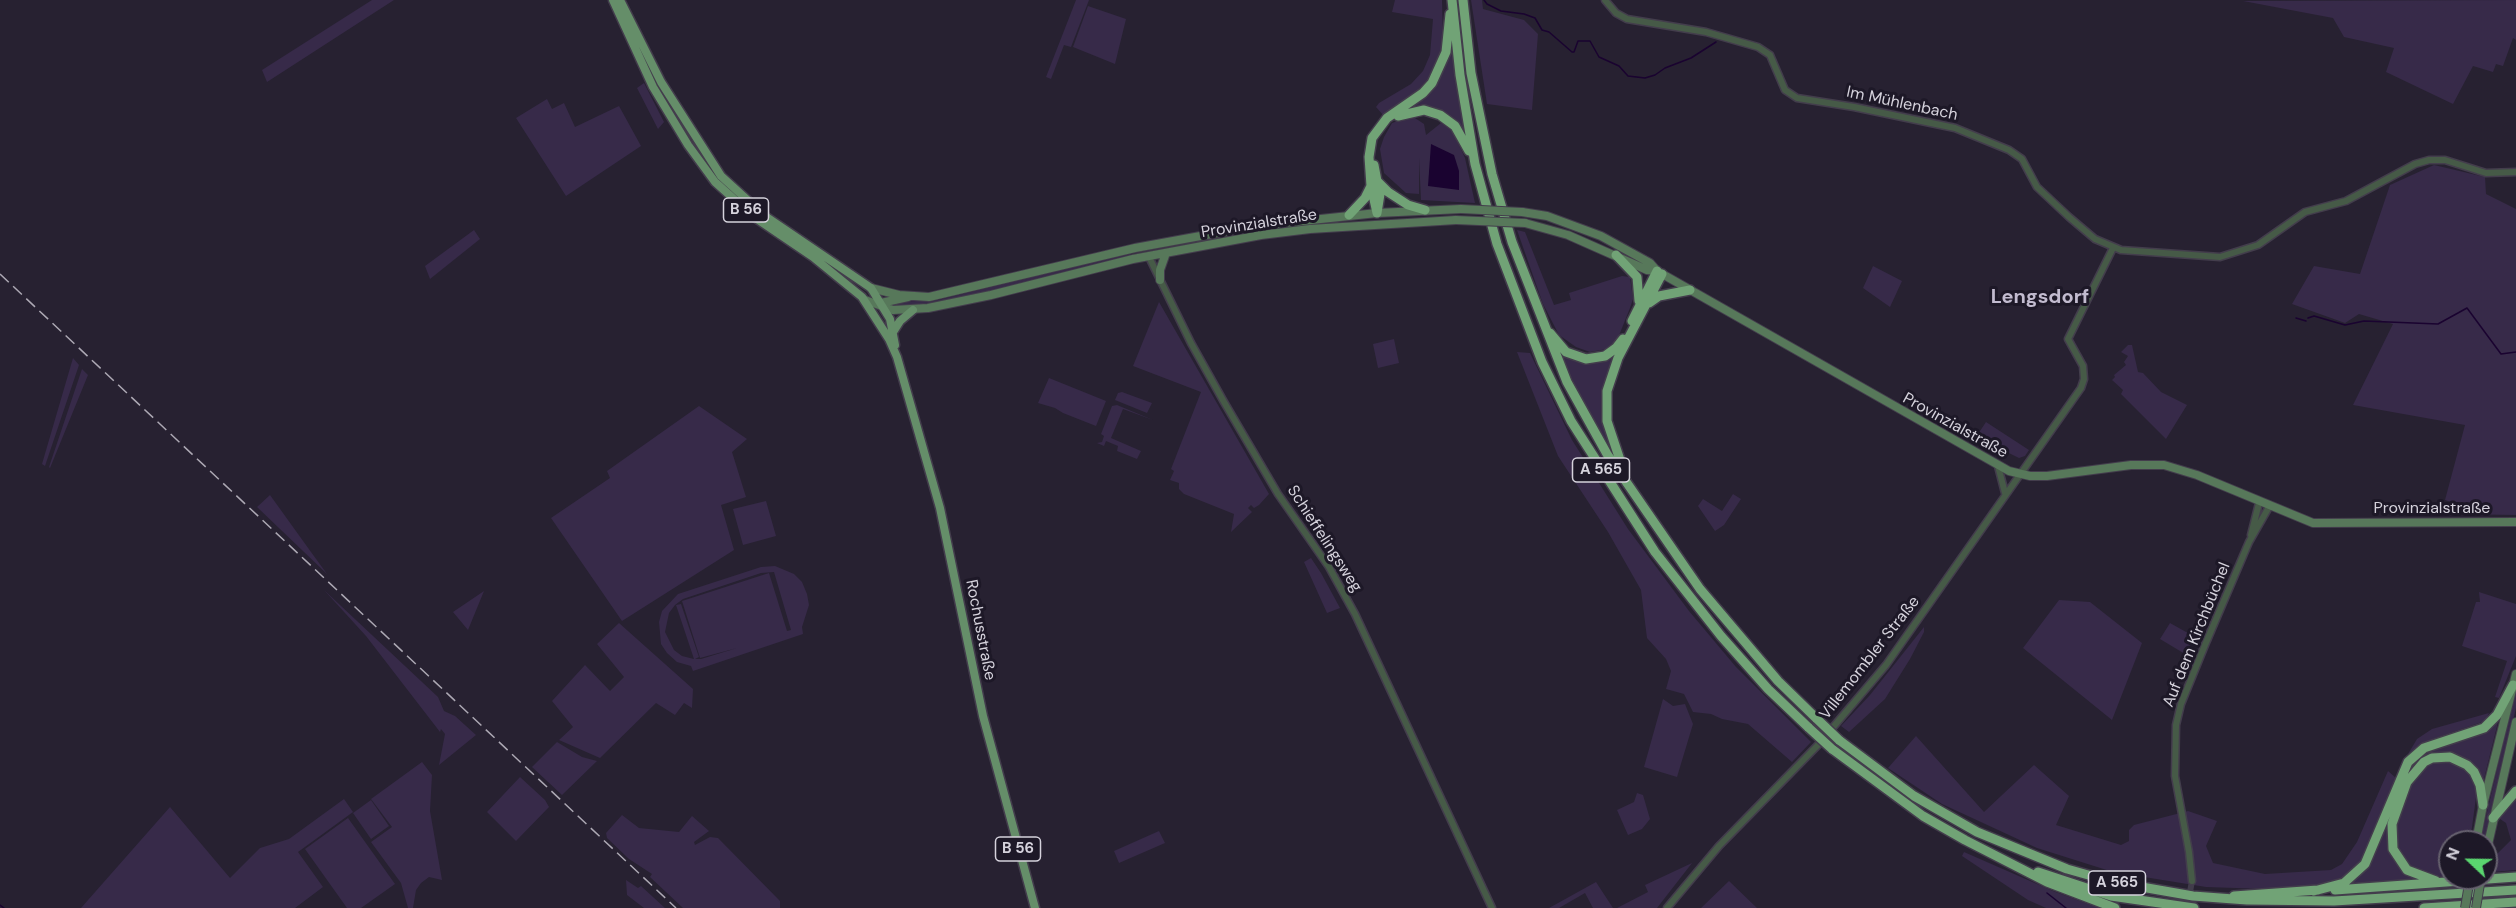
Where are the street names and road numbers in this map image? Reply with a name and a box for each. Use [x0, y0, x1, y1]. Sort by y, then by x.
street label: Im Mühlenbach [1845, 83, 1959, 125]
road number: B 56 [724, 198, 768, 222]
street label: Provinzialstraße [1200, 205, 1318, 243]
street label: Provinzialstraße [1899, 389, 2011, 463]
road number: A 565 [1572, 458, 1630, 482]
street label: Schieffelingsweg [1282, 482, 1366, 596]
street label: Provinzialstraße [2374, 499, 2490, 519]
street label: Auf dem Kirchbüchel [2159, 560, 2235, 710]
street label: Rochusstraße [961, 578, 999, 682]
street label: Villemombler Straße [1816, 593, 1924, 723]
road number: B 56 [996, 837, 1040, 861]
road number: A 565 [2088, 871, 2146, 895]

